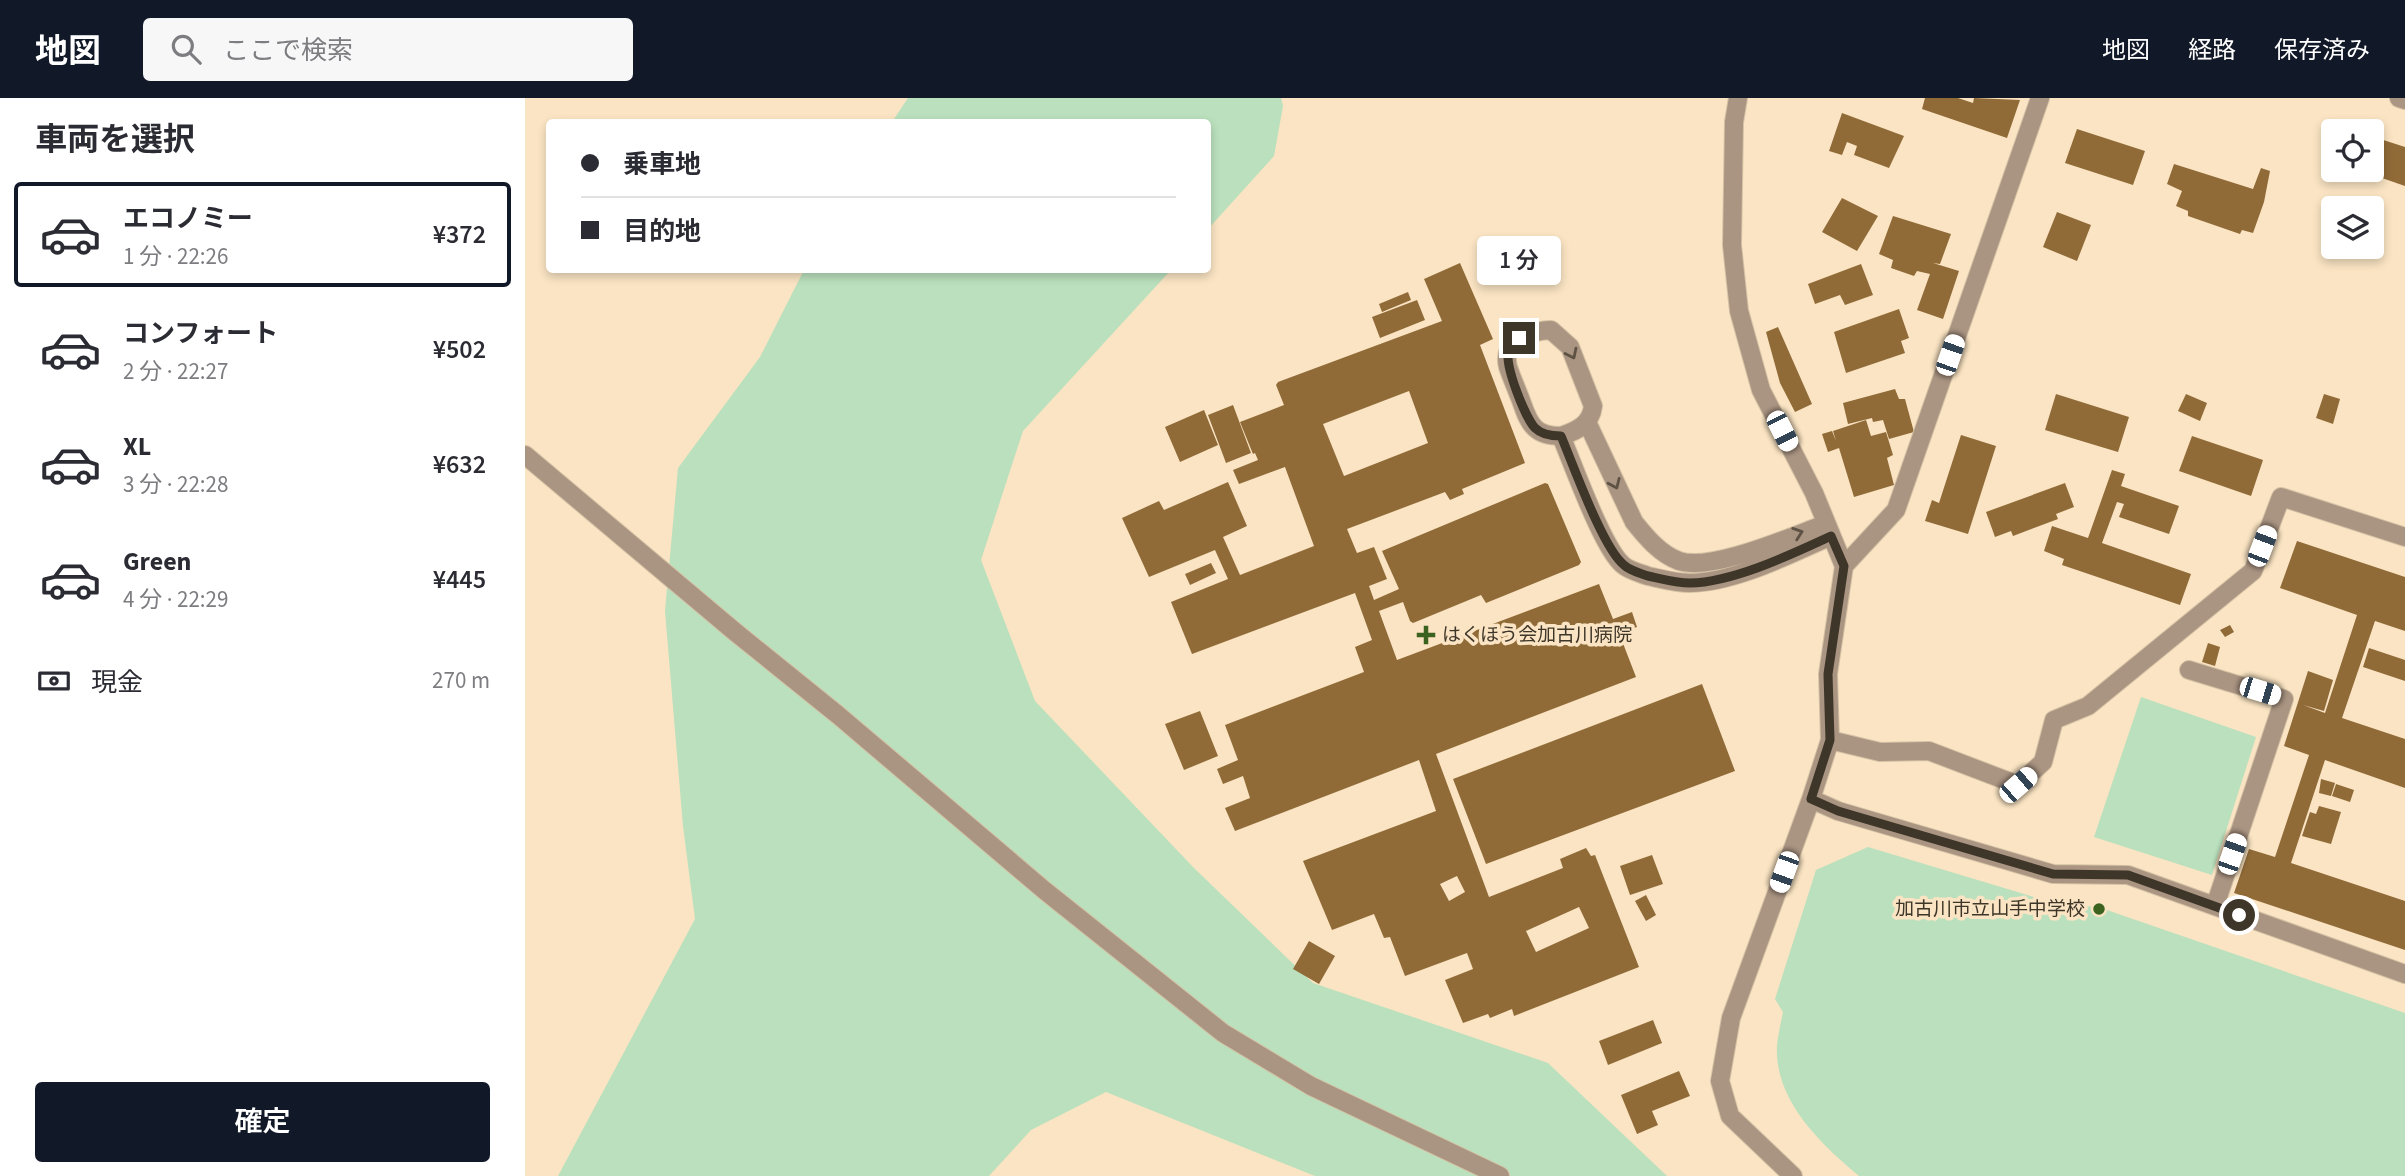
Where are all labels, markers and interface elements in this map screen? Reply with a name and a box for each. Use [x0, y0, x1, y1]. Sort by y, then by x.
search box [143, 18, 633, 81]
text: 地図 [35, 28, 101, 75]
icon: search [167, 30, 205, 68]
text: ここで検索 [223, 32, 353, 69]
text: 地図 [2102, 33, 2150, 68]
text: 経路 [2188, 33, 2236, 68]
text: 保存済み [2274, 33, 2370, 68]
text: 車両を選択 [35, 117, 195, 163]
map controls [2321, 119, 2384, 259]
button: locate [2321, 119, 2384, 182]
text: 乗車地 [623, 146, 701, 183]
button: layers [2321, 196, 2384, 259]
text: エコノミー [123, 200, 253, 237]
icon: car [39, 203, 102, 266]
text: 目的地 [623, 213, 701, 250]
text: ¥372 [433, 216, 486, 253]
callout: 1 分 [1477, 236, 1561, 286]
text: 1 分 · 22:26 [123, 240, 228, 273]
text: 1 分 [1499, 244, 1539, 277]
text: コンフォート [123, 315, 278, 352]
icon: car [39, 318, 102, 381]
route end [1503, 322, 1535, 354]
text: ¥502 [433, 331, 486, 368]
car [1934, 332, 1967, 378]
one-way arrow [1563, 347, 1577, 359]
text: 2 分 · 22:27 [123, 355, 228, 388]
car [1764, 408, 1801, 454]
text: XL [123, 428, 151, 465]
icon: car [39, 433, 102, 496]
text: ¥632 [433, 446, 486, 483]
text: 3 分 · 22:28 [123, 468, 228, 501]
one-way arrow [1607, 477, 1621, 489]
car [2245, 523, 2280, 569]
one-way arrow [1792, 527, 1804, 541]
text: Green [123, 543, 191, 580]
icon: car [39, 548, 102, 611]
text: ¥445 [433, 561, 486, 598]
text: 4 分 · 22:29 [123, 583, 228, 616]
place label: はくほう会加古川病院 [1442, 622, 1632, 649]
marker: はくほう会加古川病院 [1416, 625, 1436, 645]
icon: cash [35, 662, 73, 700]
text: 現金 [91, 664, 143, 701]
text: 270 m [432, 664, 490, 697]
car [2237, 675, 2284, 707]
car [1996, 763, 2041, 807]
car [2216, 831, 2249, 877]
car [1767, 849, 1802, 895]
place label: 加古川市立山手中学校 [1895, 896, 2085, 923]
route start [2223, 899, 2255, 931]
marker: 加古川市立山手中学校 [2091, 901, 2107, 917]
button: 確定 [35, 1082, 490, 1162]

